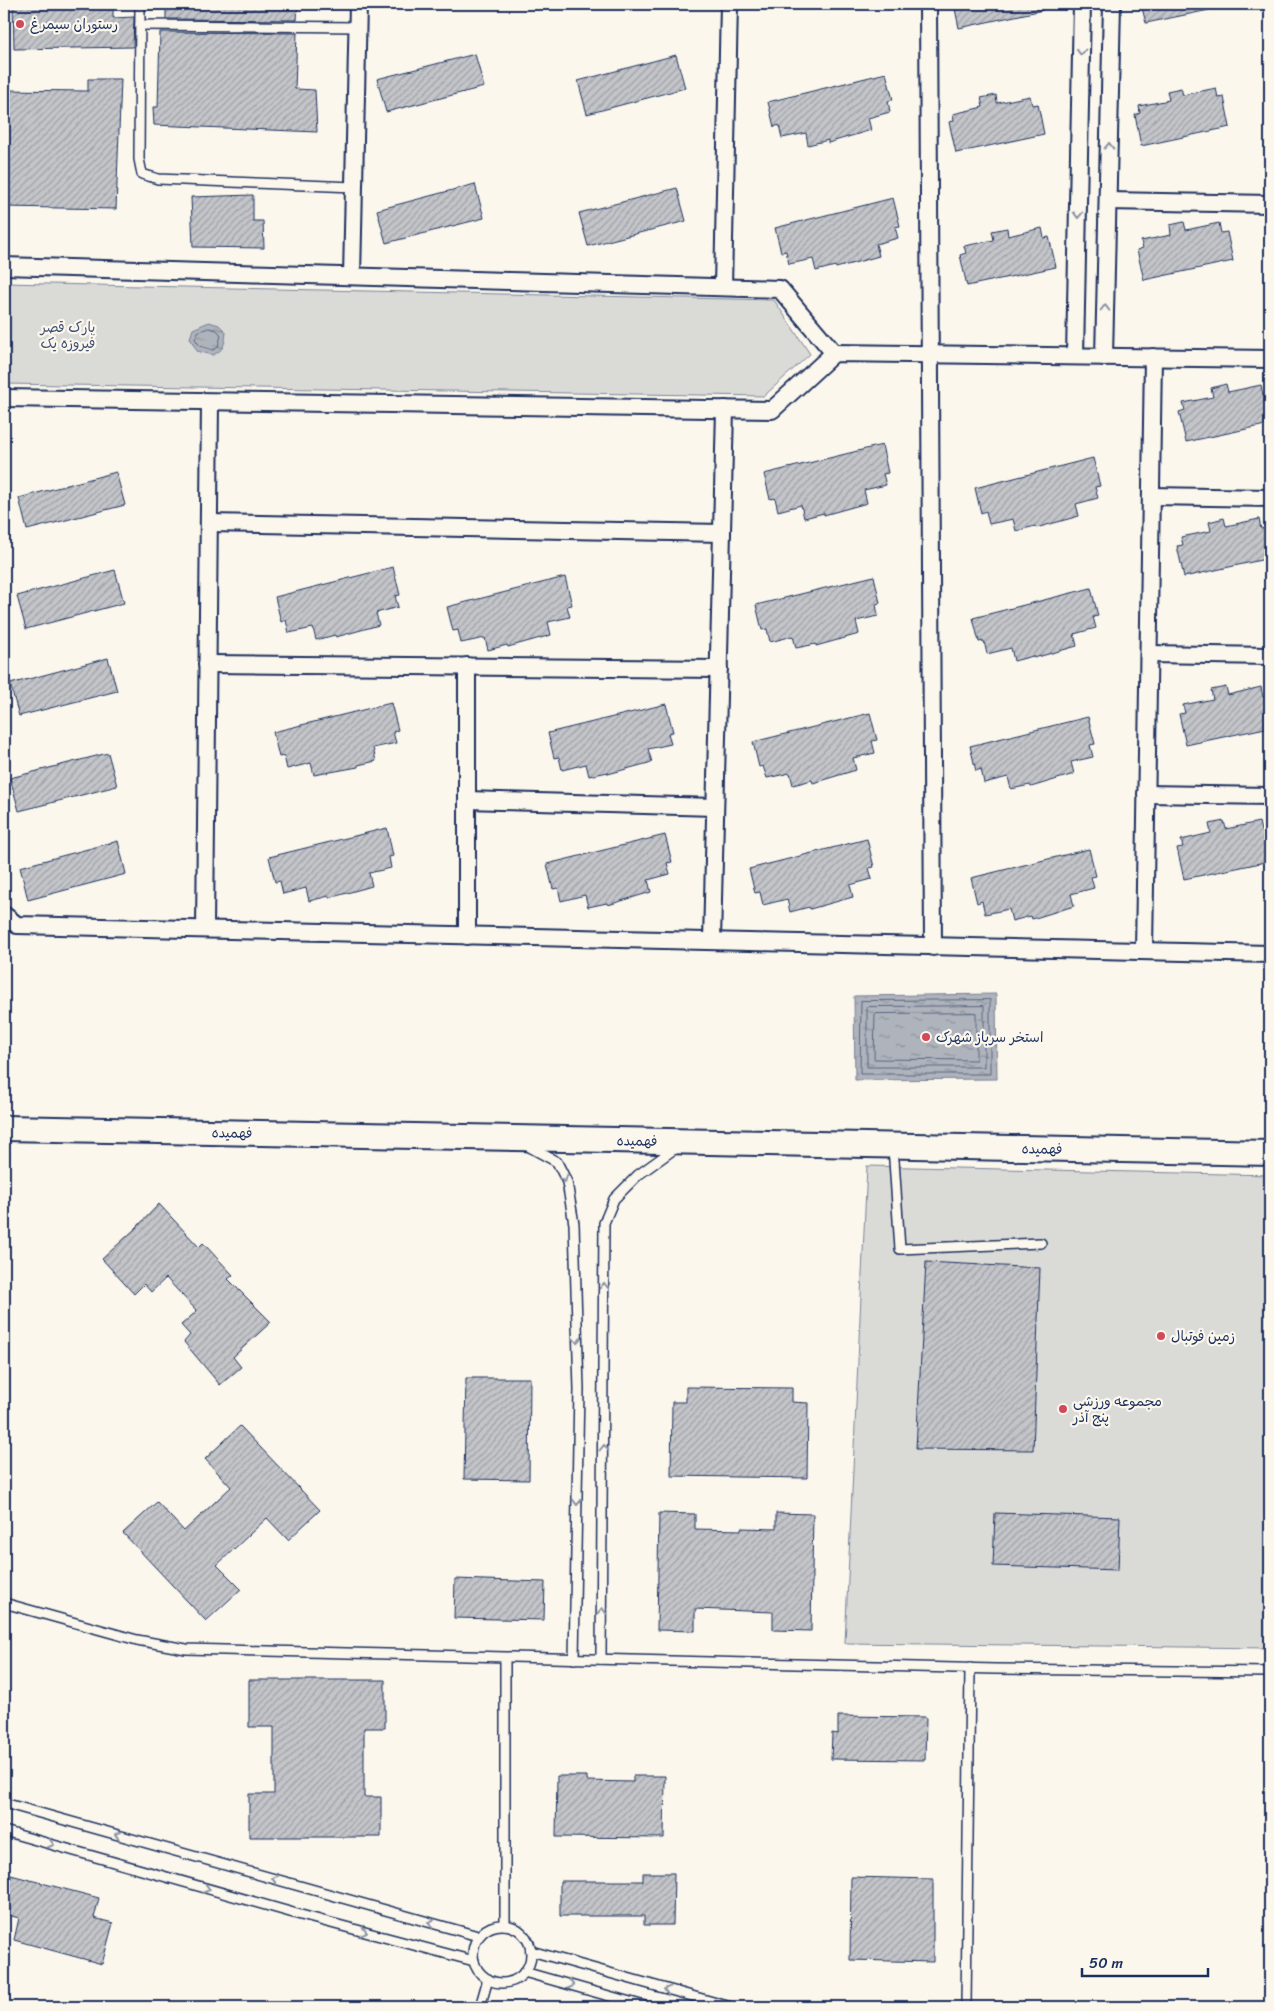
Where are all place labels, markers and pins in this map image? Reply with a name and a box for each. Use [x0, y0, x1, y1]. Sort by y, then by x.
place label: رستوران سیمرغ [30, 12, 118, 37]
marker: رستوران سیمرغ [14, 18, 26, 30]
place label: استخر سرباز شهرک [936, 1025, 1043, 1050]
marker: استخر سرباز شهرک [920, 1031, 932, 1043]
place label: زمین فوتبال [1171, 1324, 1235, 1349]
marker: زمین فوتبال [1155, 1330, 1167, 1342]
place label: مجموعه ورزشی پنج آذر [1072, 1389, 1162, 1430]
marker: مجموعه ورزشی پنج آذر [1057, 1403, 1069, 1415]

